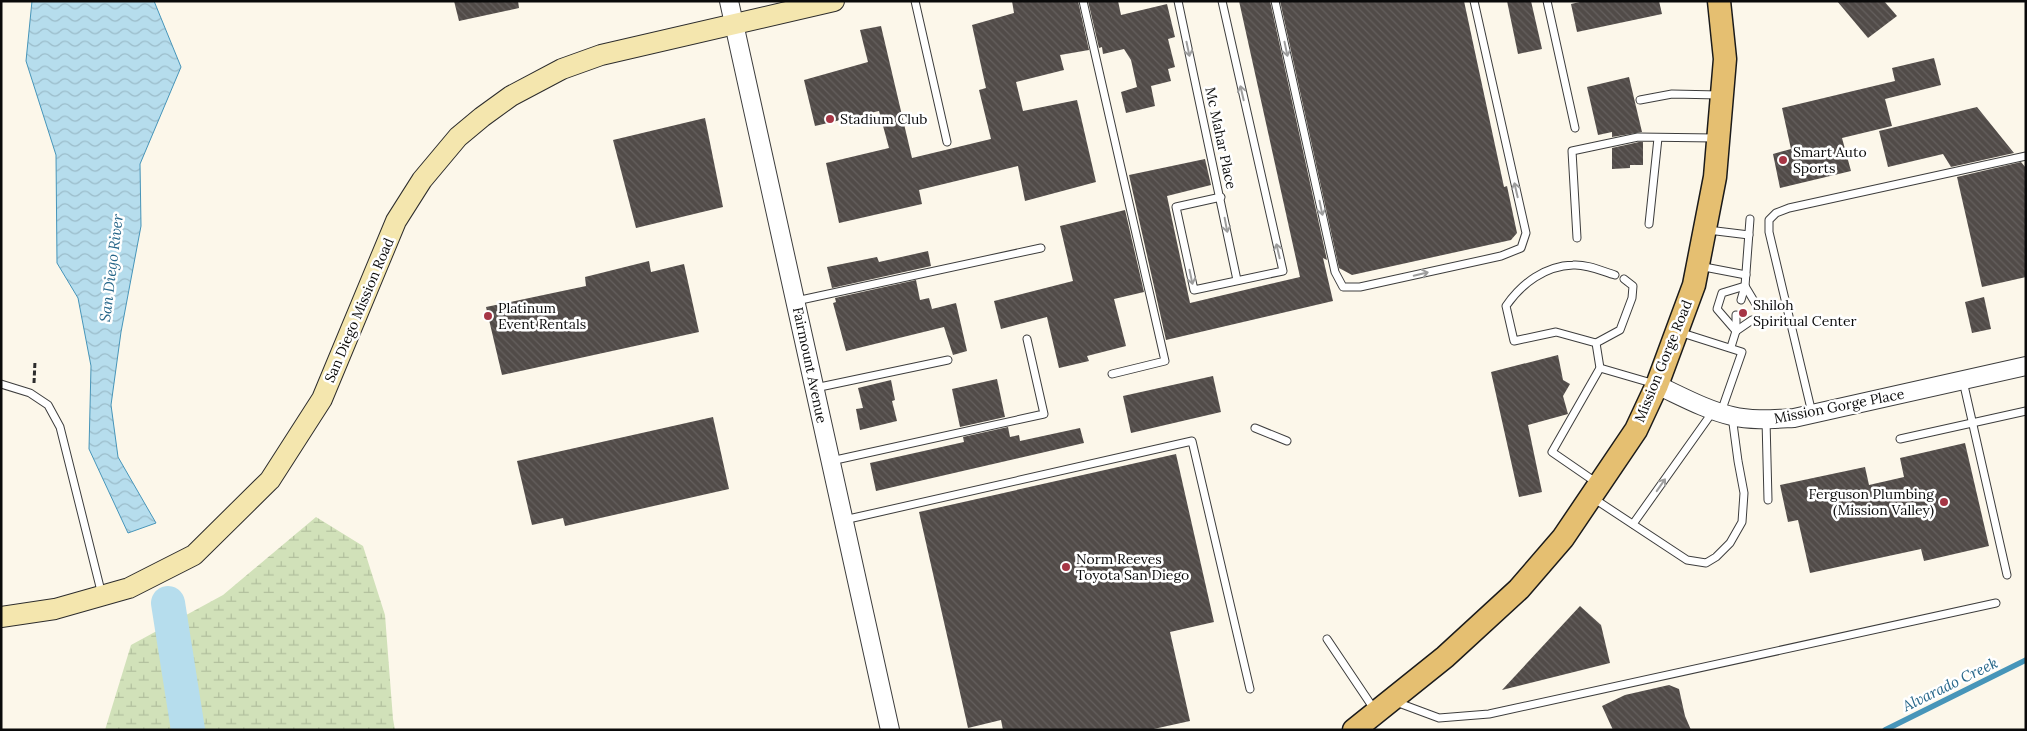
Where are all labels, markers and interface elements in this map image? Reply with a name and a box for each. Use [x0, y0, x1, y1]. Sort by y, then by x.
one-way arrow [1184, 40, 1194, 56]
one-way arrow [1282, 40, 1291, 56]
street label: Mc Mahar Place [1201, 85, 1241, 191]
one-way arrow [1237, 85, 1247, 101]
place label: Stadium Club [840, 110, 928, 128]
marker: Stadium Club [824, 113, 836, 125]
place label: Smart Auto Sports [1793, 143, 1867, 177]
marker: Smart Auto Sports [1777, 154, 1789, 166]
one-way arrow [1511, 183, 1521, 199]
one-way arrow [1316, 199, 1326, 215]
water label: San Diego River [95, 213, 127, 323]
one-way arrow [1222, 216, 1232, 232]
street label: San Diego Mission Road [320, 235, 398, 385]
one-way arrow [1273, 244, 1282, 260]
one-way arrow [1187, 269, 1196, 285]
one-way arrow [1412, 269, 1428, 278]
place label: Shiloh Spiritual Center [1753, 296, 1857, 330]
street label: Mission Gorge Road [1630, 297, 1696, 425]
place label: Platinum Event Rentals [498, 299, 586, 333]
street label: Fairmount Avenue [789, 305, 831, 425]
marker: Shiloh Spiritual Center [1737, 307, 1749, 319]
marker: Platinum Event Rentals [482, 310, 494, 322]
street label: Mission Gorge Place [1772, 384, 1906, 427]
one-way arrow [1656, 478, 1666, 492]
place label: Ferguson Plumbing (Mission Valley) [1809, 485, 1934, 519]
marker: Ferguson Plumbing (Mission Valley) [1938, 496, 1950, 508]
place label: Norm Reeves Toyota San Diego [1076, 550, 1189, 584]
marker: Norm Reeves Toyota San Diego [1060, 561, 1072, 573]
water label: Alvarado Creek [1898, 653, 2001, 716]

